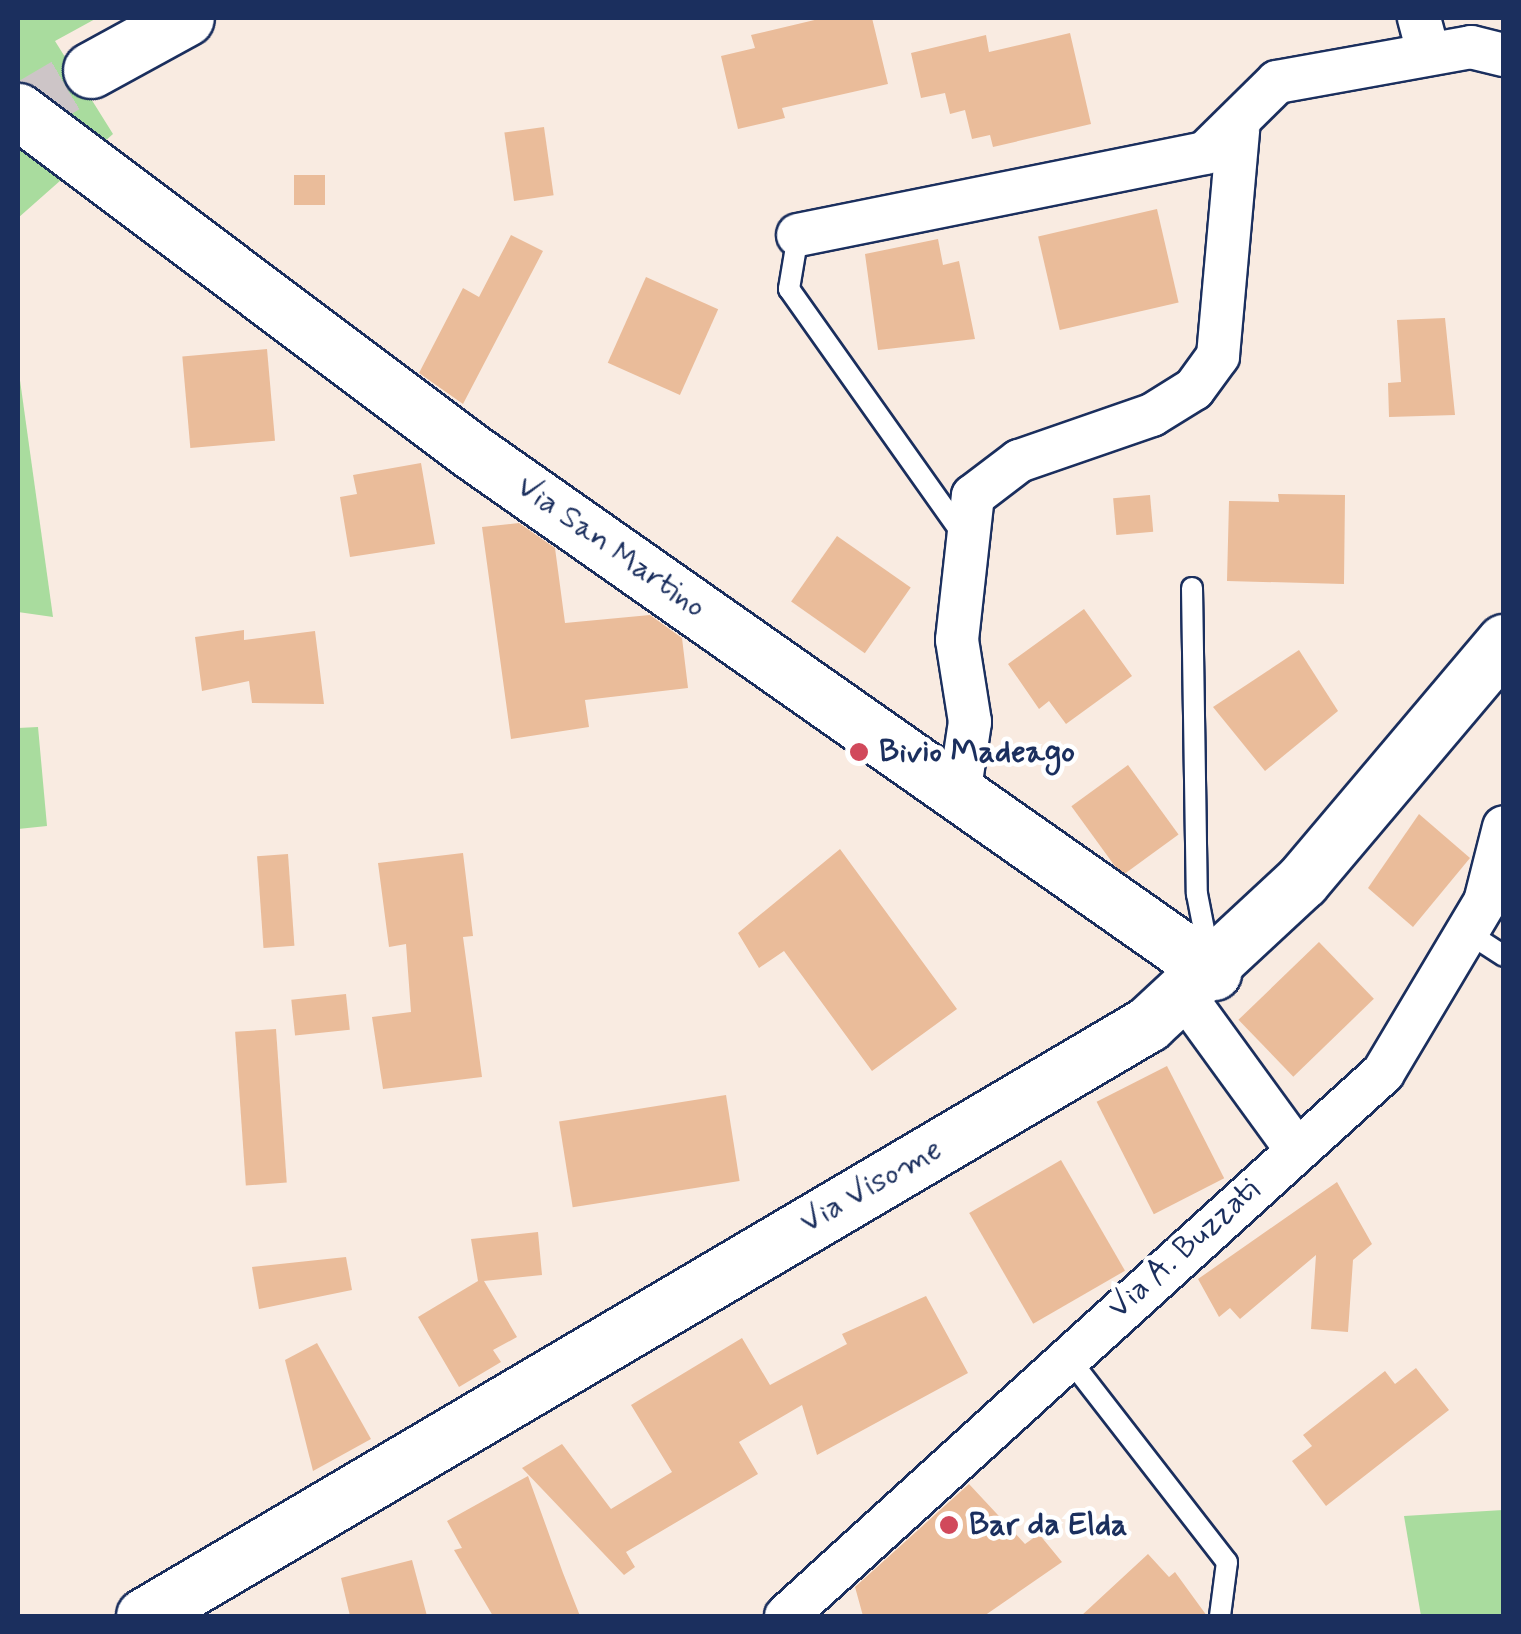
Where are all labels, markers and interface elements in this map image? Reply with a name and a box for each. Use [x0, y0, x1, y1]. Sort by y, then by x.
street label: Via San Martino [509, 468, 713, 626]
place label: Bivio Madeago [879, 733, 1075, 771]
marker: Bivio Madeago [848, 741, 870, 763]
street label: Via Visome [793, 1130, 949, 1242]
street label: Via A. Buzzati [1100, 1171, 1268, 1327]
place label: Bar da Elda [969, 1506, 1125, 1544]
marker: Bar da Elda [938, 1514, 960, 1536]

